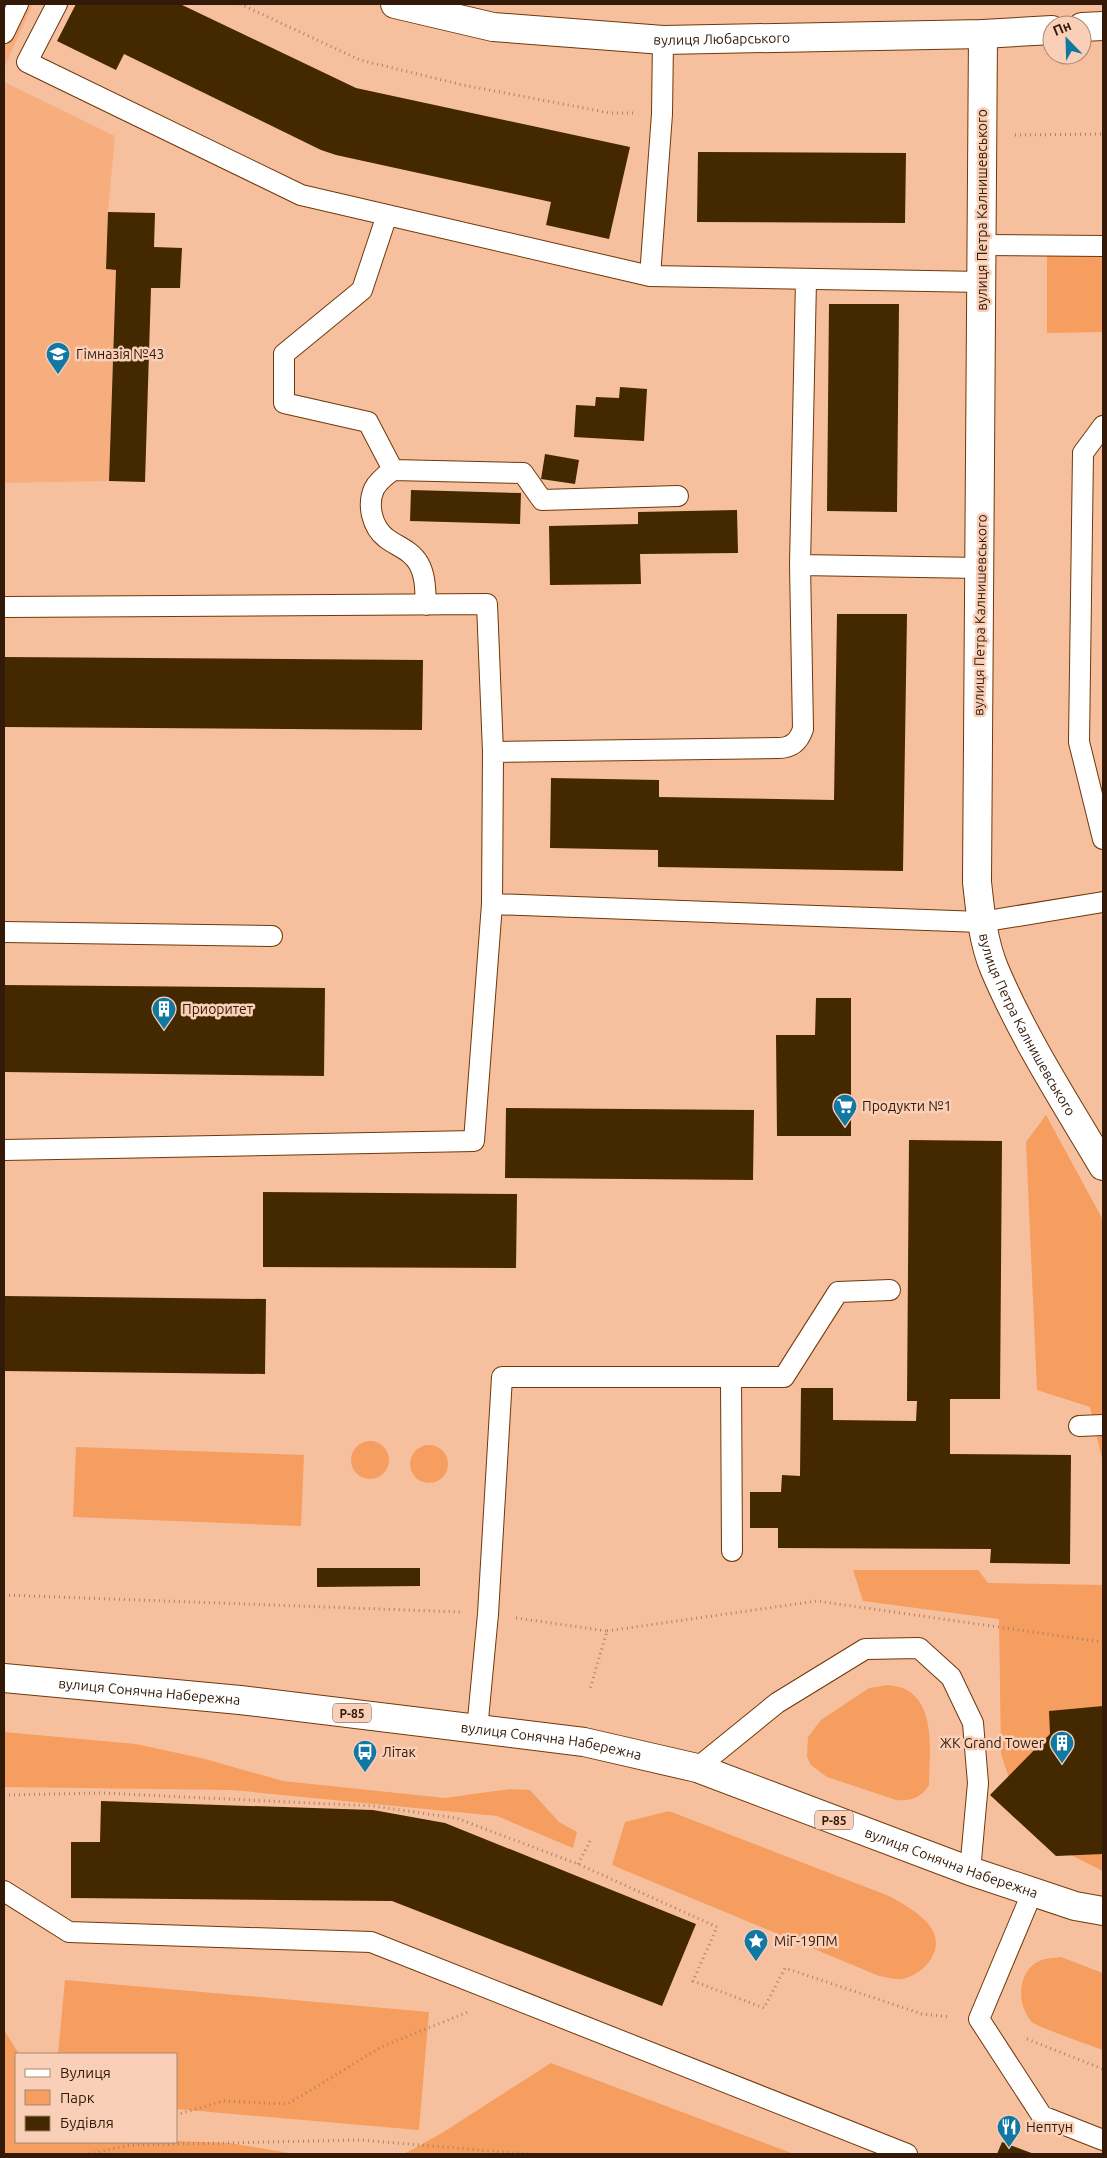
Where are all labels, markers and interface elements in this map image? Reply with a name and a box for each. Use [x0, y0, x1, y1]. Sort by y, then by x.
north arrow [1042, 15, 1092, 65]
text: Пн [1050, 17, 1073, 39]
street label: вулиця Любарського [653, 30, 790, 48]
street label: вулиця Петра Калнишевського [974, 109, 990, 311]
school or university icon: Гімназія №43 [45, 341, 71, 375]
place label: Гімназія №43 [76, 346, 165, 362]
street label: вулиця Петра Калнишевського [970, 514, 990, 716]
street label: вулиця Петра Калнишевського [976, 932, 1079, 1119]
building icon: Приоритет [151, 996, 177, 1030]
place label: Приоритет [182, 1001, 253, 1017]
supermarket icon: Продукти №1 [832, 1093, 858, 1127]
place label: Продукти №1 [862, 1098, 952, 1114]
street label: вулиця Сонячна Набережна [58, 1675, 241, 1708]
road number: Р-85 [333, 1704, 371, 1722]
street label: вулиця Сонячна Набережна [460, 1719, 643, 1763]
building icon: ЖК Grand Tower [1049, 1730, 1075, 1764]
place label: ЖК Grand Tower [940, 1735, 1045, 1751]
bus stop icon: Літак [352, 1739, 378, 1773]
place label: Літак [382, 1744, 416, 1760]
road number: Р-85 [815, 1810, 853, 1830]
street label: вулиця Сонячна Набережна [863, 1824, 1040, 1901]
place icon: МіГ-19ПМ [743, 1928, 769, 1962]
place label: МіГ-19ПМ [774, 1933, 838, 1949]
legend [15, 2053, 178, 2143]
text: Вулиця [60, 2064, 111, 2081]
text: Парк [60, 2089, 95, 2106]
text: Будівля [60, 2114, 114, 2131]
restaurant icon: Нептун [996, 2114, 1022, 2148]
place label: Нептун [1026, 2119, 1073, 2135]

